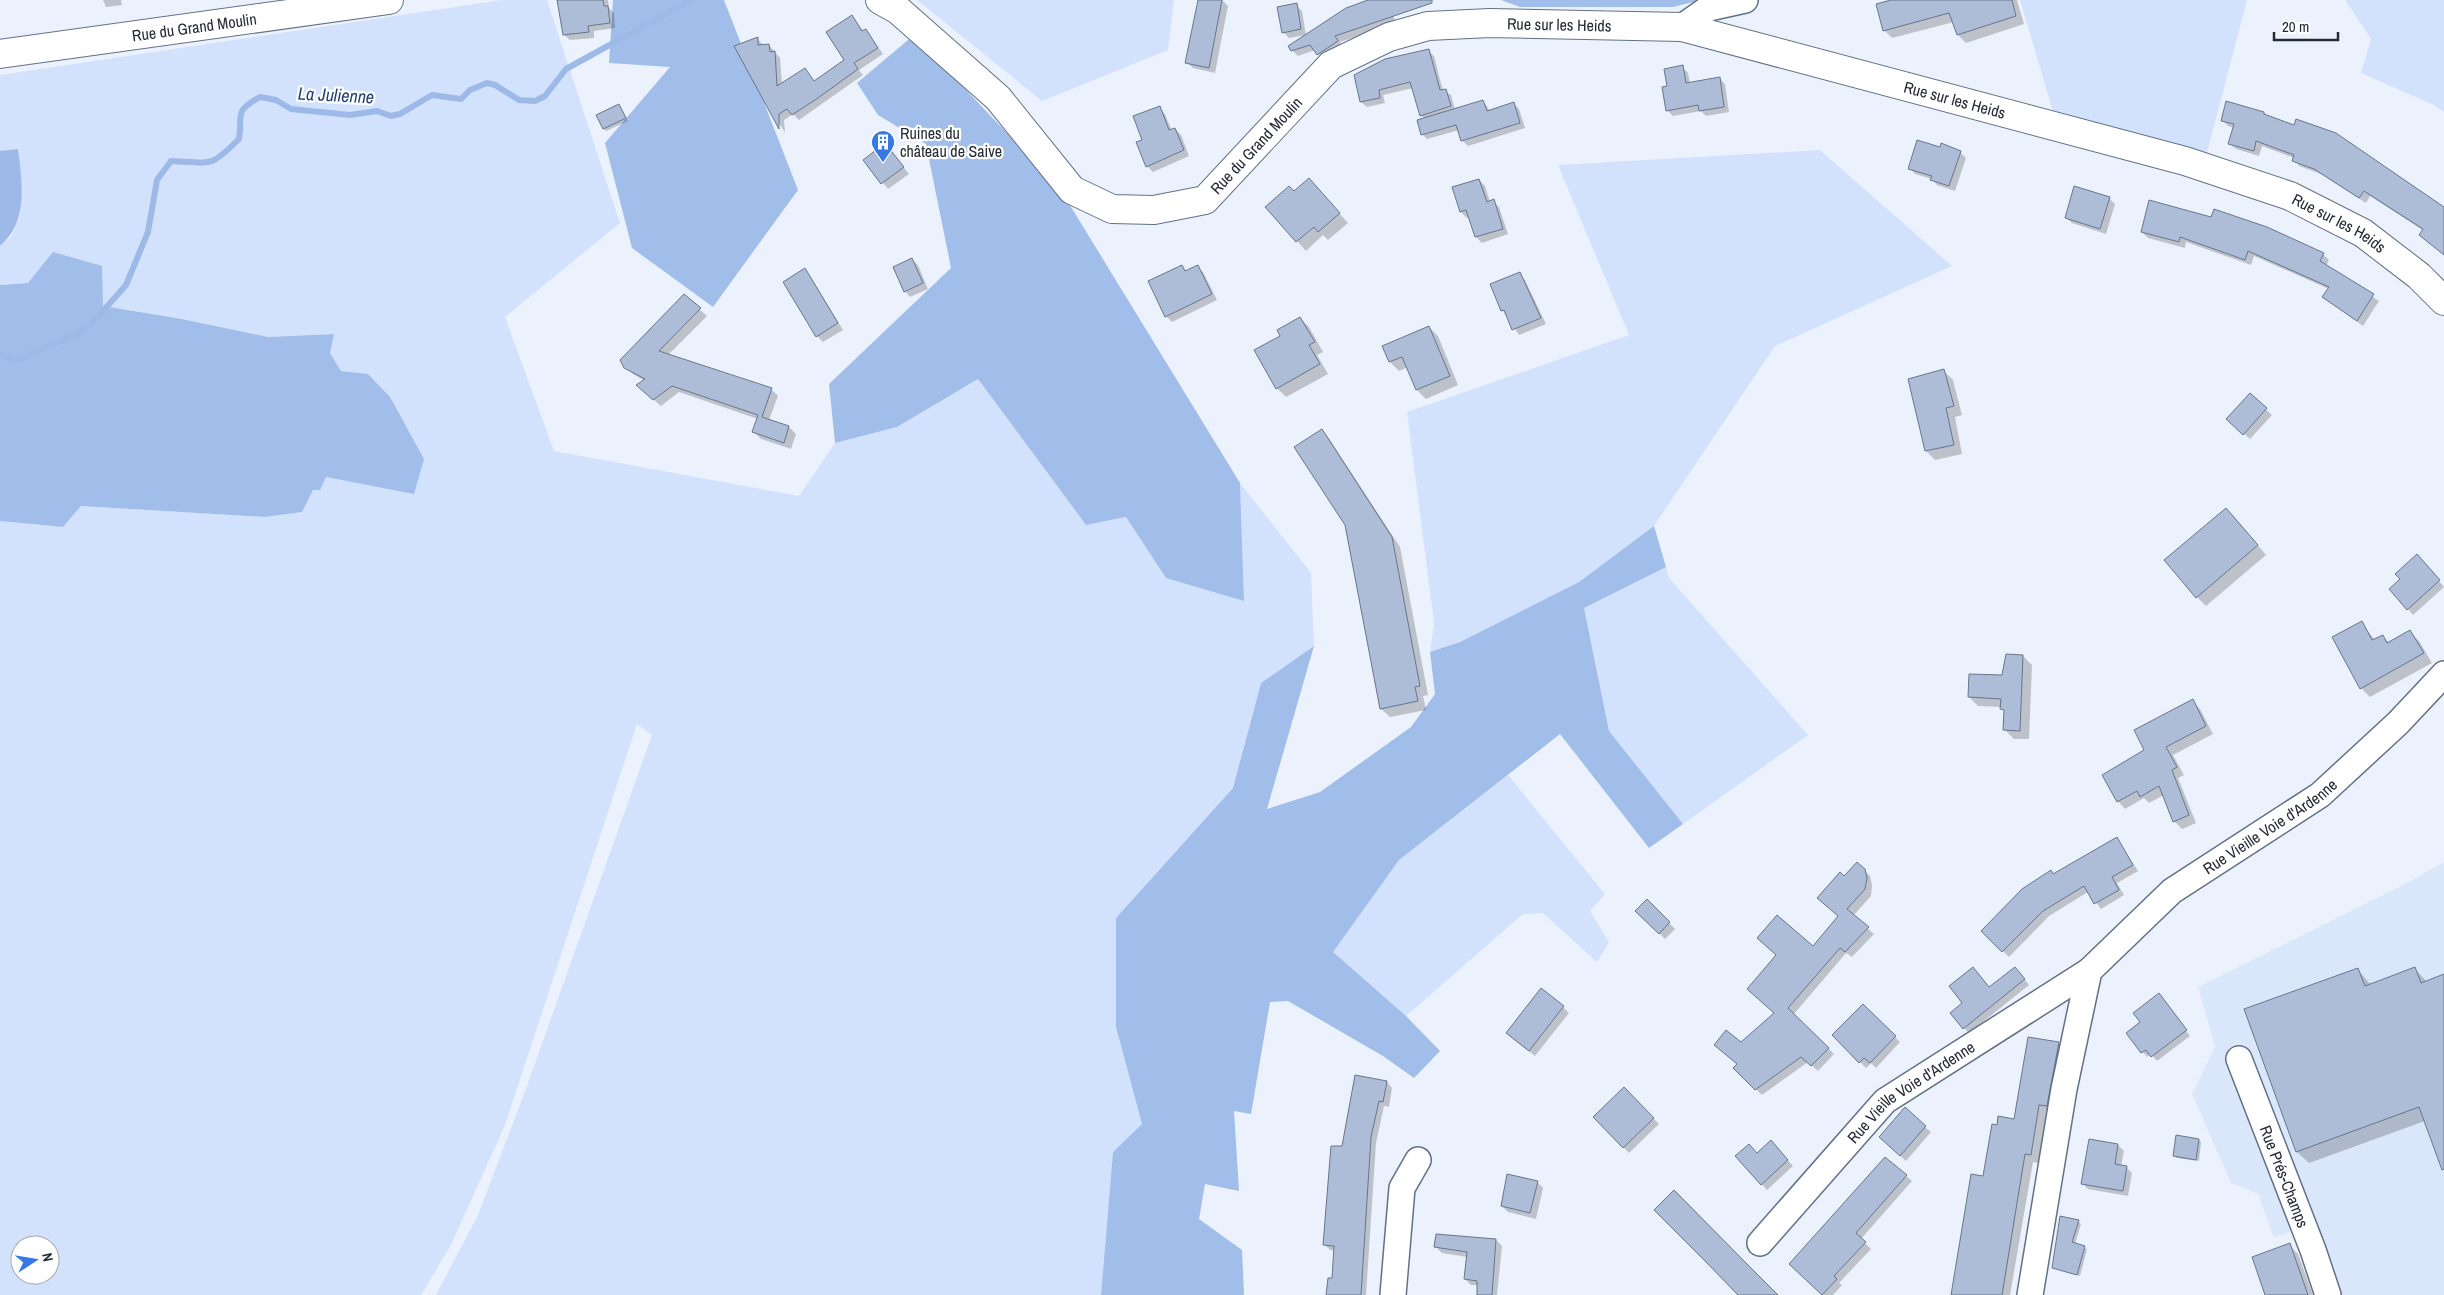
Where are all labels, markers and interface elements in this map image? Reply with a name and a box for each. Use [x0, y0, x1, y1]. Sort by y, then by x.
street label: Rue du Grand Moulin [130, 8, 258, 47]
scale bar [2274, 10, 2338, 42]
street label: Rue sur les Heids [1507, 12, 1612, 37]
text: 20 m [2282, 16, 2309, 37]
street label: Rue sur les Heids [1901, 76, 2008, 124]
water label: La Julienne [297, 81, 375, 109]
street label: Rue du Grand Moulin [1205, 92, 1307, 199]
place label: Ruines du château de Saive [900, 122, 1002, 162]
building icon: Ruines du château de Saive [870, 129, 896, 163]
street label: Rue sur les Heids [2288, 188, 2391, 258]
street label: Rue Vieille Voie d'Ardenne [2199, 774, 2342, 879]
street label: Rue Vieille Voie d'Ardenne [1842, 1036, 1979, 1148]
street label: Rue Prés-Champs [2255, 1122, 2314, 1231]
north arrow [10, 1235, 60, 1285]
text: N [38, 1251, 57, 1263]

